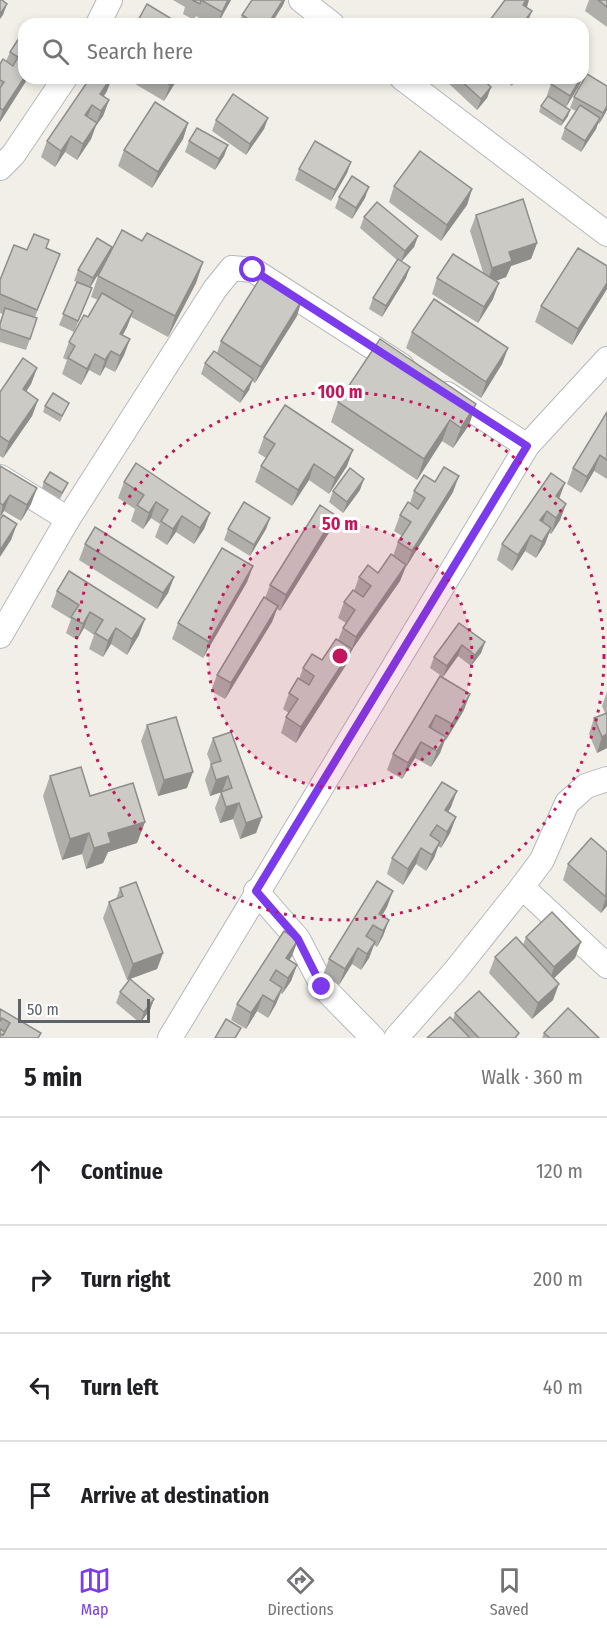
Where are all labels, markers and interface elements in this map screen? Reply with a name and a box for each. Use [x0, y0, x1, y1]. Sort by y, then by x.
search box [18, 18, 589, 84]
icon: search [39, 35, 72, 68]
text: Search here [87, 38, 193, 65]
route start [239, 256, 265, 282]
text: 100 m [318, 381, 362, 403]
text: 50 m [322, 513, 358, 535]
centre of rings [330, 646, 350, 666]
route end [308, 973, 334, 999]
scale bar [18, 996, 150, 1024]
text: 50 m [27, 1000, 59, 1019]
text: 5 min [24, 1062, 82, 1093]
text: Walk · 360 m [481, 1065, 583, 1089]
icon: ahead [24, 1155, 57, 1188]
text: Continue [81, 1158, 163, 1185]
text: 120 m [536, 1159, 583, 1183]
icon: right [24, 1263, 57, 1296]
text: Turn right [81, 1266, 170, 1293]
text: 200 m [533, 1267, 583, 1291]
icon: left [24, 1371, 57, 1404]
text: Turn left [81, 1374, 159, 1401]
text: 40 m [543, 1375, 583, 1399]
icon: arrive [24, 1479, 57, 1512]
text: Arrive at destination [81, 1482, 269, 1509]
tab: Map [78, 1564, 111, 1619]
tab: Directions [267, 1564, 334, 1619]
tab: Saved [490, 1564, 529, 1619]

